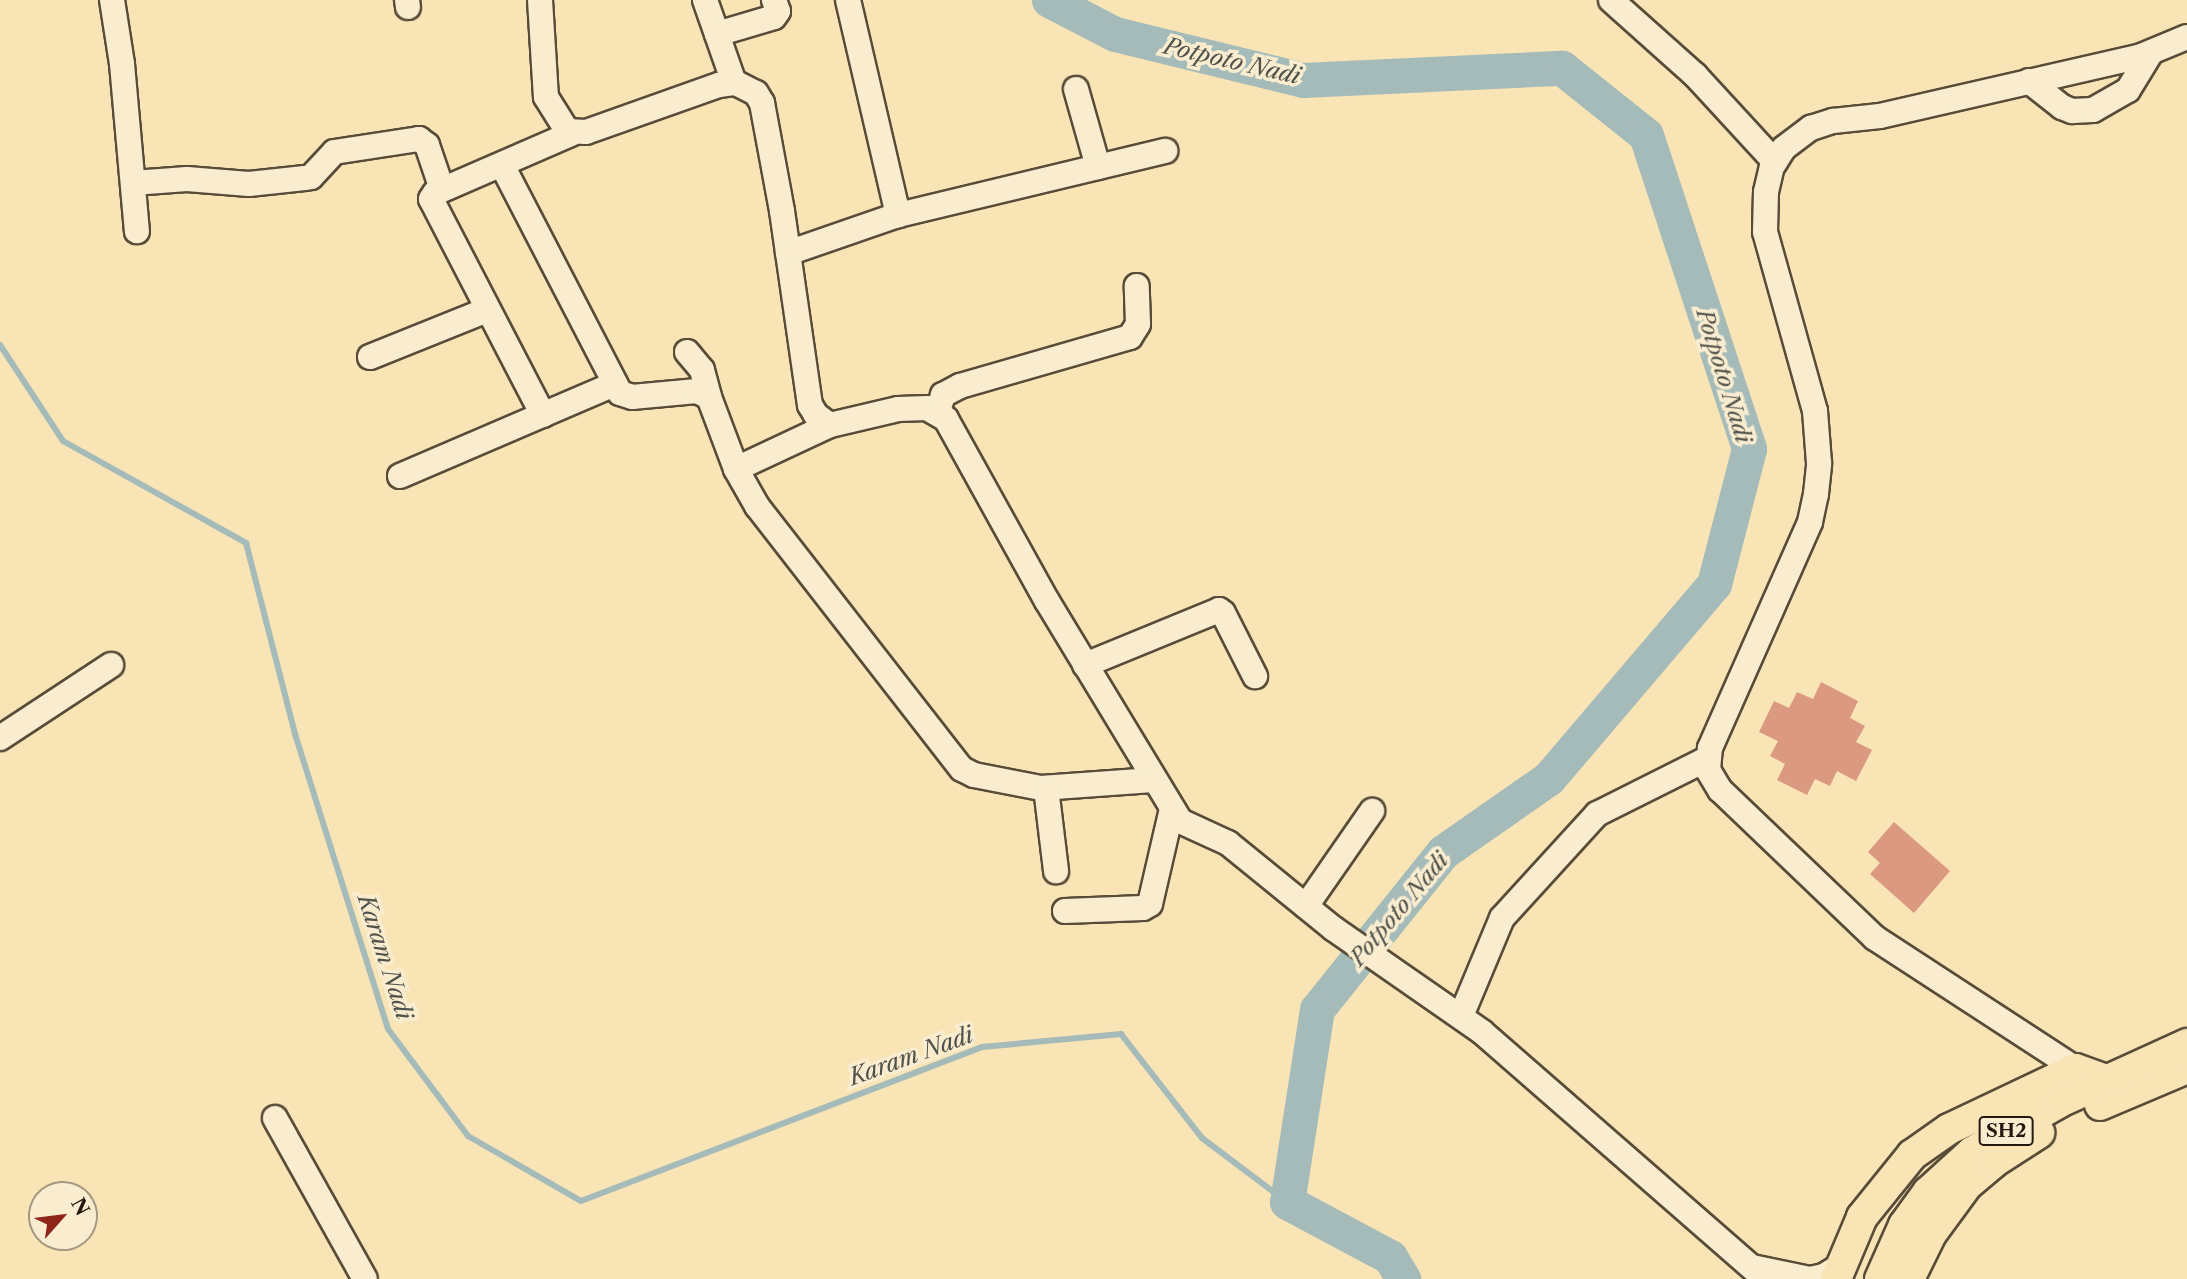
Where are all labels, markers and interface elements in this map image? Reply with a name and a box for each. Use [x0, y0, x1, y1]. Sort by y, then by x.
water label: Potpoto Nadi [1161, 32, 1303, 90]
water label: Potpoto Nadi [1690, 306, 1758, 446]
water label: Potpoto Nadi [1344, 847, 1454, 971]
water label: Karam Nadi [352, 891, 418, 1023]
water label: Karam Nadi [845, 1021, 977, 1091]
road number: SH2 [1978, 1116, 2034, 1147]
north arrow [28, 1181, 98, 1251]
text: N [66, 1194, 94, 1220]

